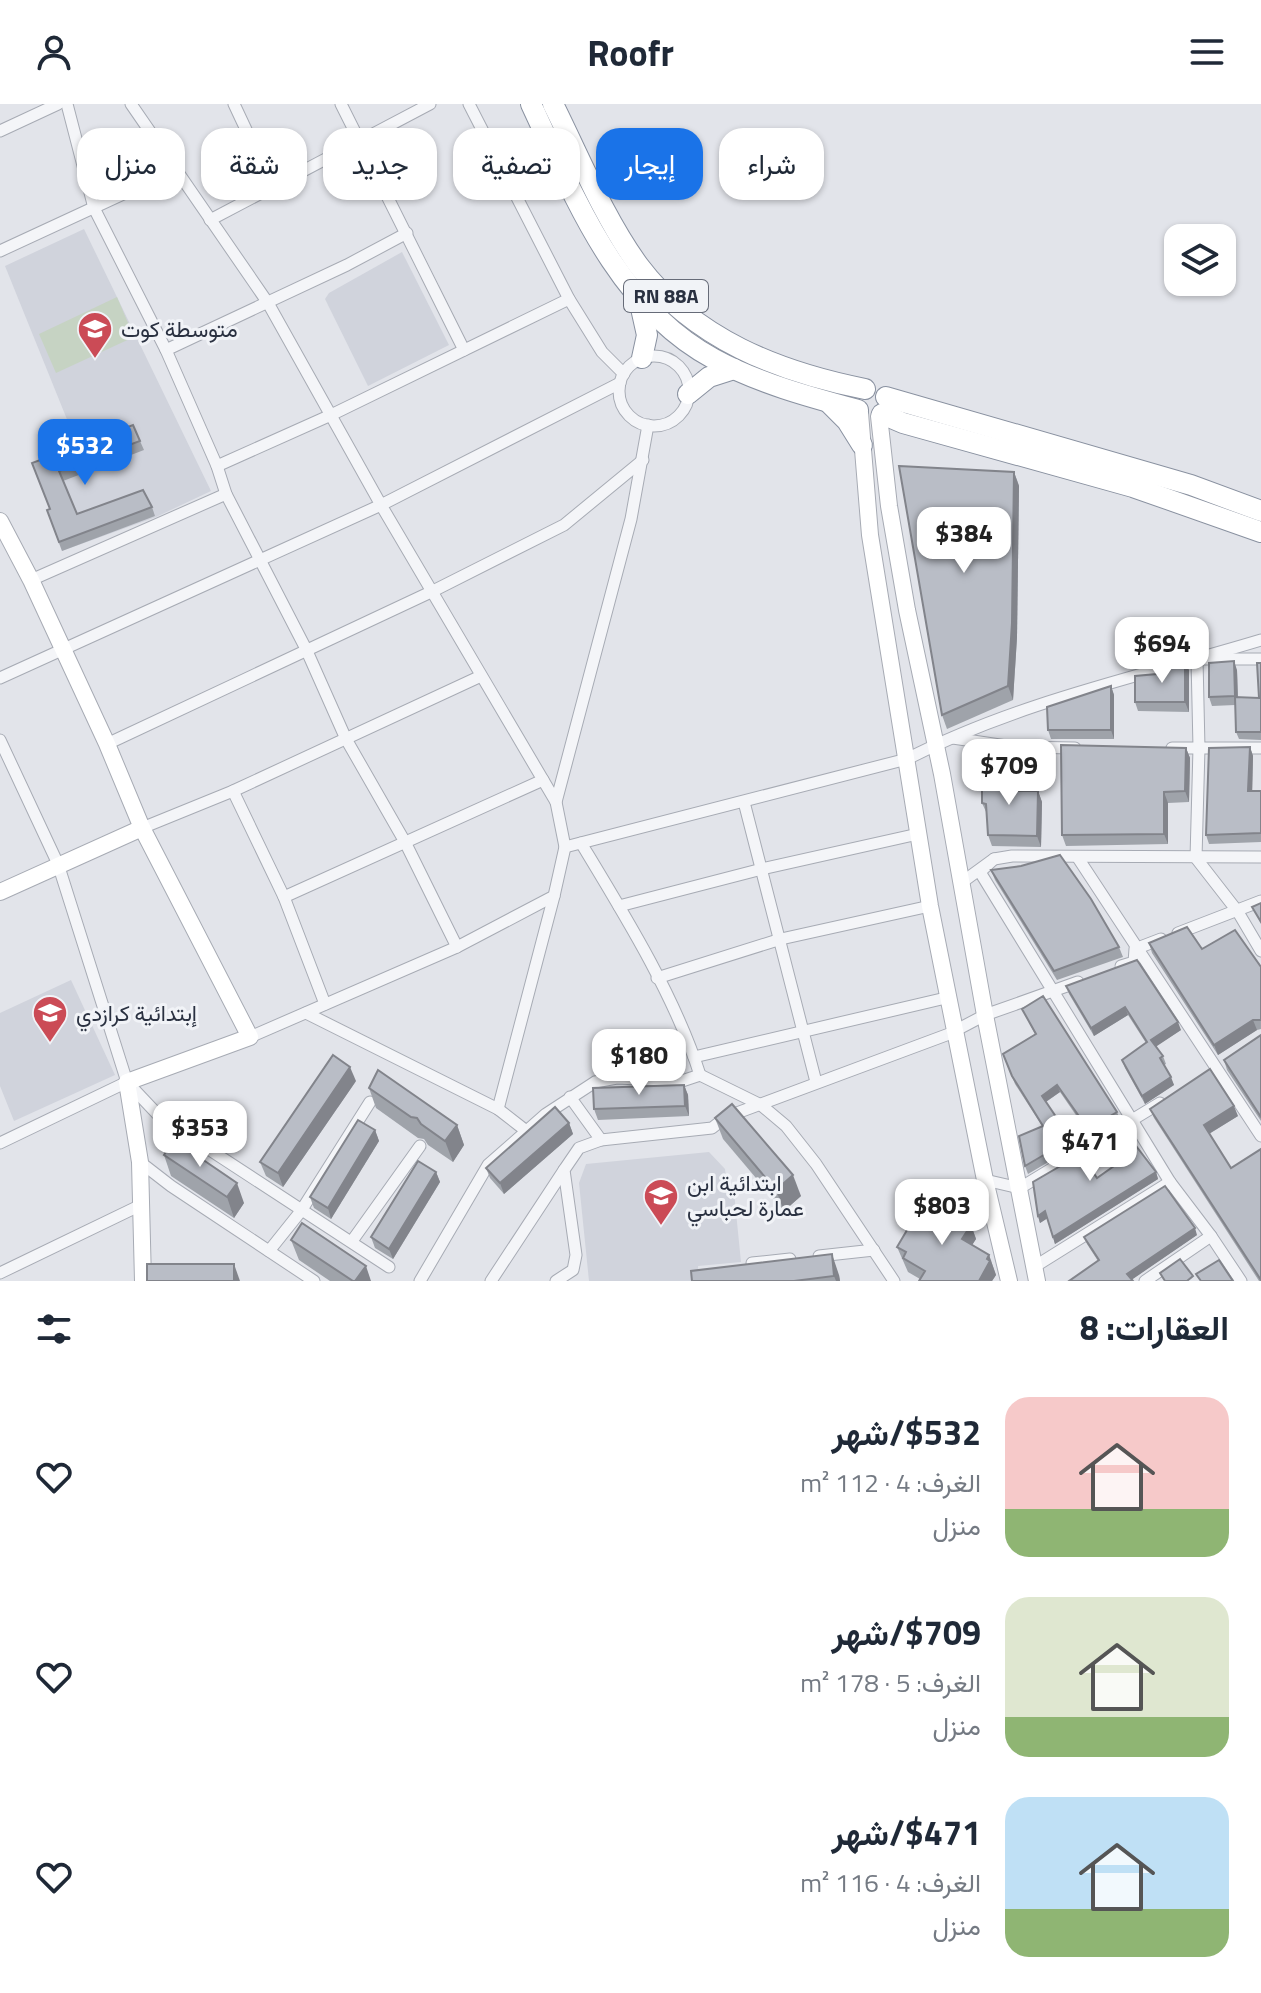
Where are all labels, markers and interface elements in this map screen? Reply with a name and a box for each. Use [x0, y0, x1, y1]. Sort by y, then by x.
text: Roofr [587, 25, 674, 80]
icon: person [32, 30, 76, 74]
icon: menu [1185, 30, 1229, 74]
chip: منزل [77, 128, 185, 200]
chip: شقة [201, 128, 307, 200]
chip: جديد [323, 128, 437, 200]
chip: تصفية [453, 128, 580, 200]
chip: إيجار [596, 128, 703, 200]
chip: شراء [719, 128, 824, 200]
map controls [1164, 224, 1236, 296]
button: layers [1164, 224, 1236, 296]
road number: RN 88A [624, 280, 708, 312]
school or university icon: متوسطة كوت [76, 310, 114, 360]
place label: متوسطة كوت [121, 312, 238, 346]
pin: $532 [38, 419, 132, 487]
text: $532 [56, 425, 114, 464]
pin: $384 [917, 507, 1011, 575]
text: $384 [935, 513, 993, 552]
pin: $694 [1115, 617, 1209, 685]
text: $694 [1133, 623, 1191, 662]
pin: $709 [962, 739, 1056, 807]
text: $709 [980, 745, 1038, 784]
school or university icon: إبتدائية كرازدي [31, 994, 69, 1044]
place label: إبتدائية كرازدي [76, 996, 197, 1032]
pin: $180 [592, 1029, 686, 1097]
text: $180 [610, 1035, 668, 1074]
pin: $353 [153, 1101, 247, 1169]
text: $353 [171, 1107, 229, 1146]
pin: $471 [1043, 1115, 1137, 1183]
text: $471 [1061, 1121, 1119, 1160]
place label: ابتدائية ابن عمارة لحباسي [687, 1166, 804, 1227]
school or university icon: ابتدائية ابن عمارة لحباسي [642, 1177, 680, 1227]
pin: $803 [895, 1179, 989, 1247]
text: $803 [913, 1185, 971, 1224]
text: العقارات: 8 [1080, 1301, 1229, 1353]
icon: filters [32, 1307, 76, 1351]
text: $532/شهر [831, 1406, 981, 1458]
icon: home [1069, 1429, 1165, 1525]
icon: heart [32, 1455, 76, 1499]
text: الغرف: 4 · 112 m² [800, 1463, 981, 1502]
text: منزل [932, 1506, 981, 1545]
text: $709/شهر [831, 1606, 981, 1658]
icon: home [1069, 1629, 1165, 1725]
icon: heart [32, 1655, 76, 1699]
text: الغرف: 5 · 178 m² [800, 1663, 981, 1702]
text: منزل [932, 1706, 981, 1745]
text: $471/شهر [831, 1806, 981, 1858]
icon: home [1069, 1829, 1165, 1925]
icon: heart [32, 1855, 76, 1899]
text: الغرف: 4 · 116 m² [800, 1863, 981, 1902]
text: منزل [932, 1906, 981, 1945]

